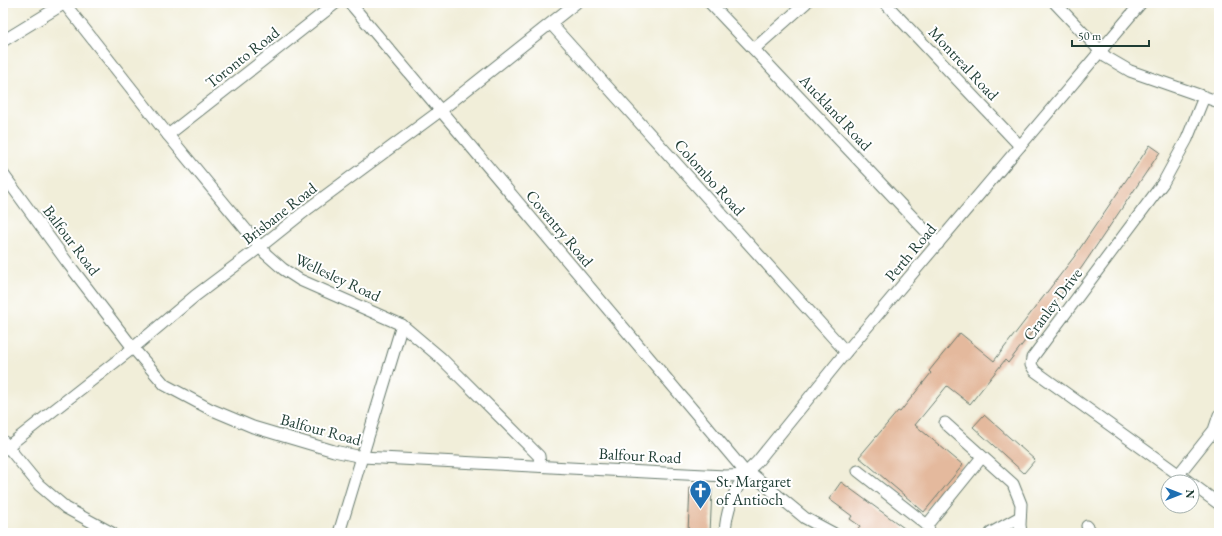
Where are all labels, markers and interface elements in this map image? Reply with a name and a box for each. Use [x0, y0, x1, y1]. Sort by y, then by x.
street label: Toronto Road [201, 21, 284, 93]
street label: Montreal Road [924, 22, 1004, 106]
scale bar [1072, 22, 1149, 48]
text: 50 m [1078, 28, 1102, 44]
street label: Auckland Road [794, 69, 877, 156]
street label: Colombo Road [670, 135, 750, 221]
street label: Brisbane Road [238, 177, 322, 249]
street label: Coventry Road [521, 185, 599, 272]
street label: Balfour Road [38, 201, 105, 280]
street label: Perth Road [880, 218, 941, 286]
street label: Wellesley Road [292, 248, 385, 307]
street label: Cranley Drive [1018, 264, 1087, 345]
street label: Balfour Road [278, 409, 364, 451]
street label: Balfour Road [598, 443, 683, 468]
place label: St. Margaret of Antioch [716, 471, 791, 510]
north arrow [1160, 474, 1200, 514]
church icon: St. Margaret of Antioch [687, 477, 713, 510]
text: N [1183, 490, 1197, 499]

